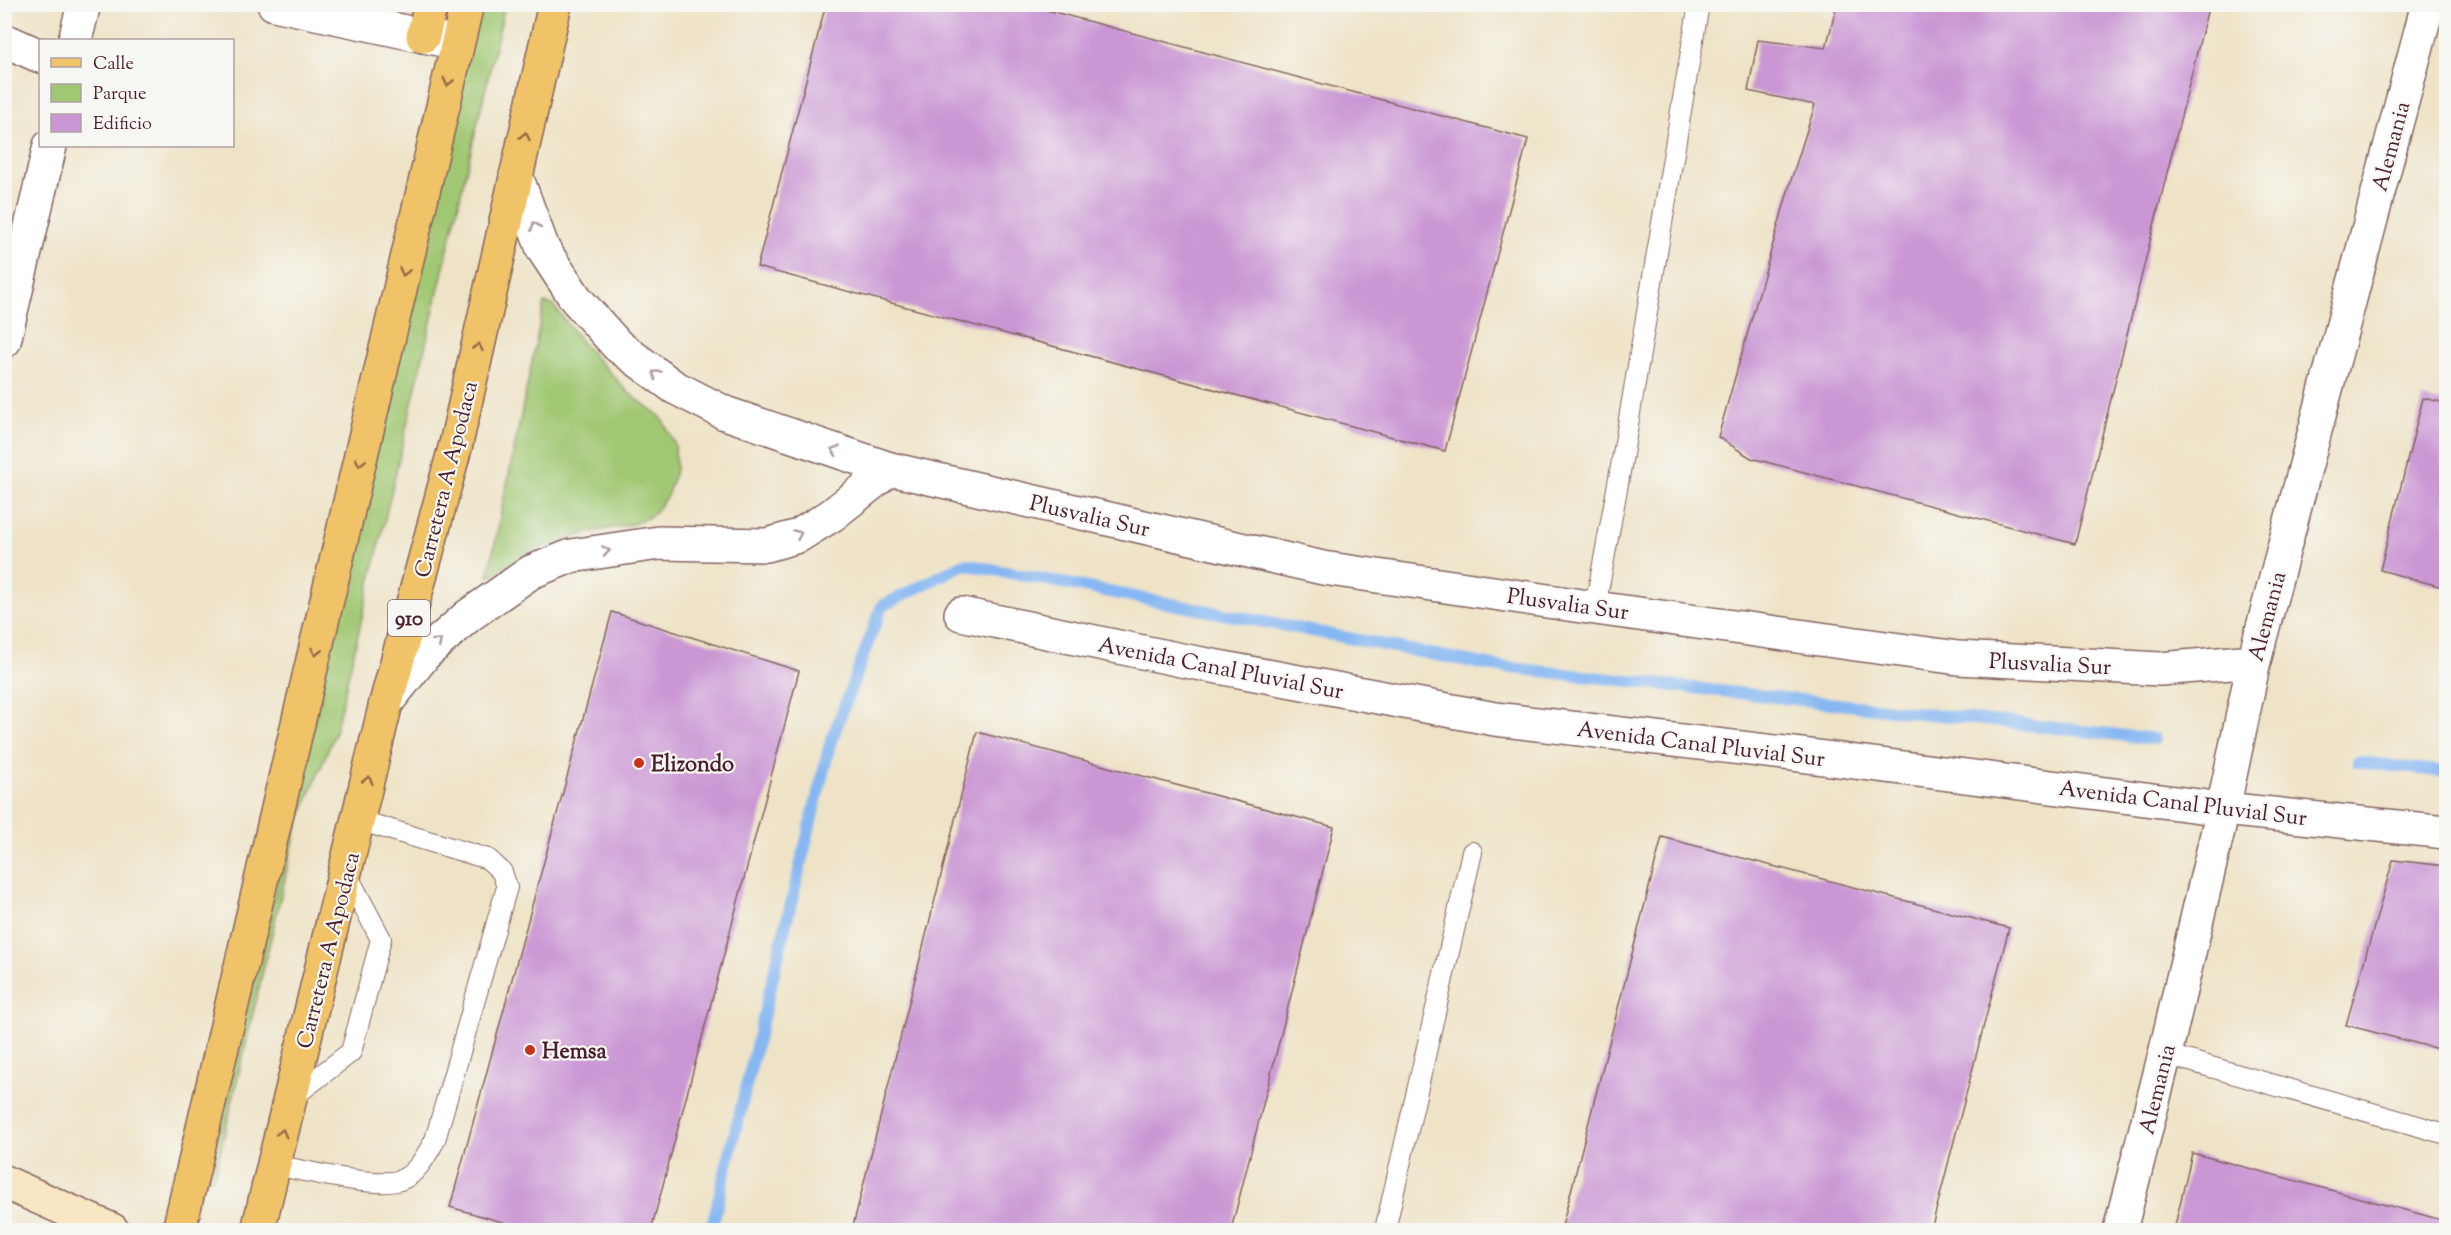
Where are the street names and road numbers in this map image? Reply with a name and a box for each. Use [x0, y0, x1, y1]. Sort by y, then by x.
street label: Alemania [2366, 98, 2420, 195]
street label: Carretera A Apodaca [408, 378, 488, 581]
street label: Plusvalia Sur [1026, 489, 1153, 547]
street label: Alemania [2242, 568, 2296, 665]
street label: Plusvalia Sur [1505, 582, 1630, 630]
road number: 910 [388, 600, 430, 636]
street label: Avenida Canal Pluvial Sur [1095, 630, 1346, 709]
street label: Plusvalia Sur [1988, 647, 2112, 685]
street label: Avenida Canal Pluvial Sur [1575, 715, 1826, 777]
street label: Avenida Canal Pluvial Sur [2057, 774, 2308, 836]
street label: Carretera A Apodaca [290, 849, 370, 1052]
street label: Alemania [2132, 1041, 2186, 1138]

